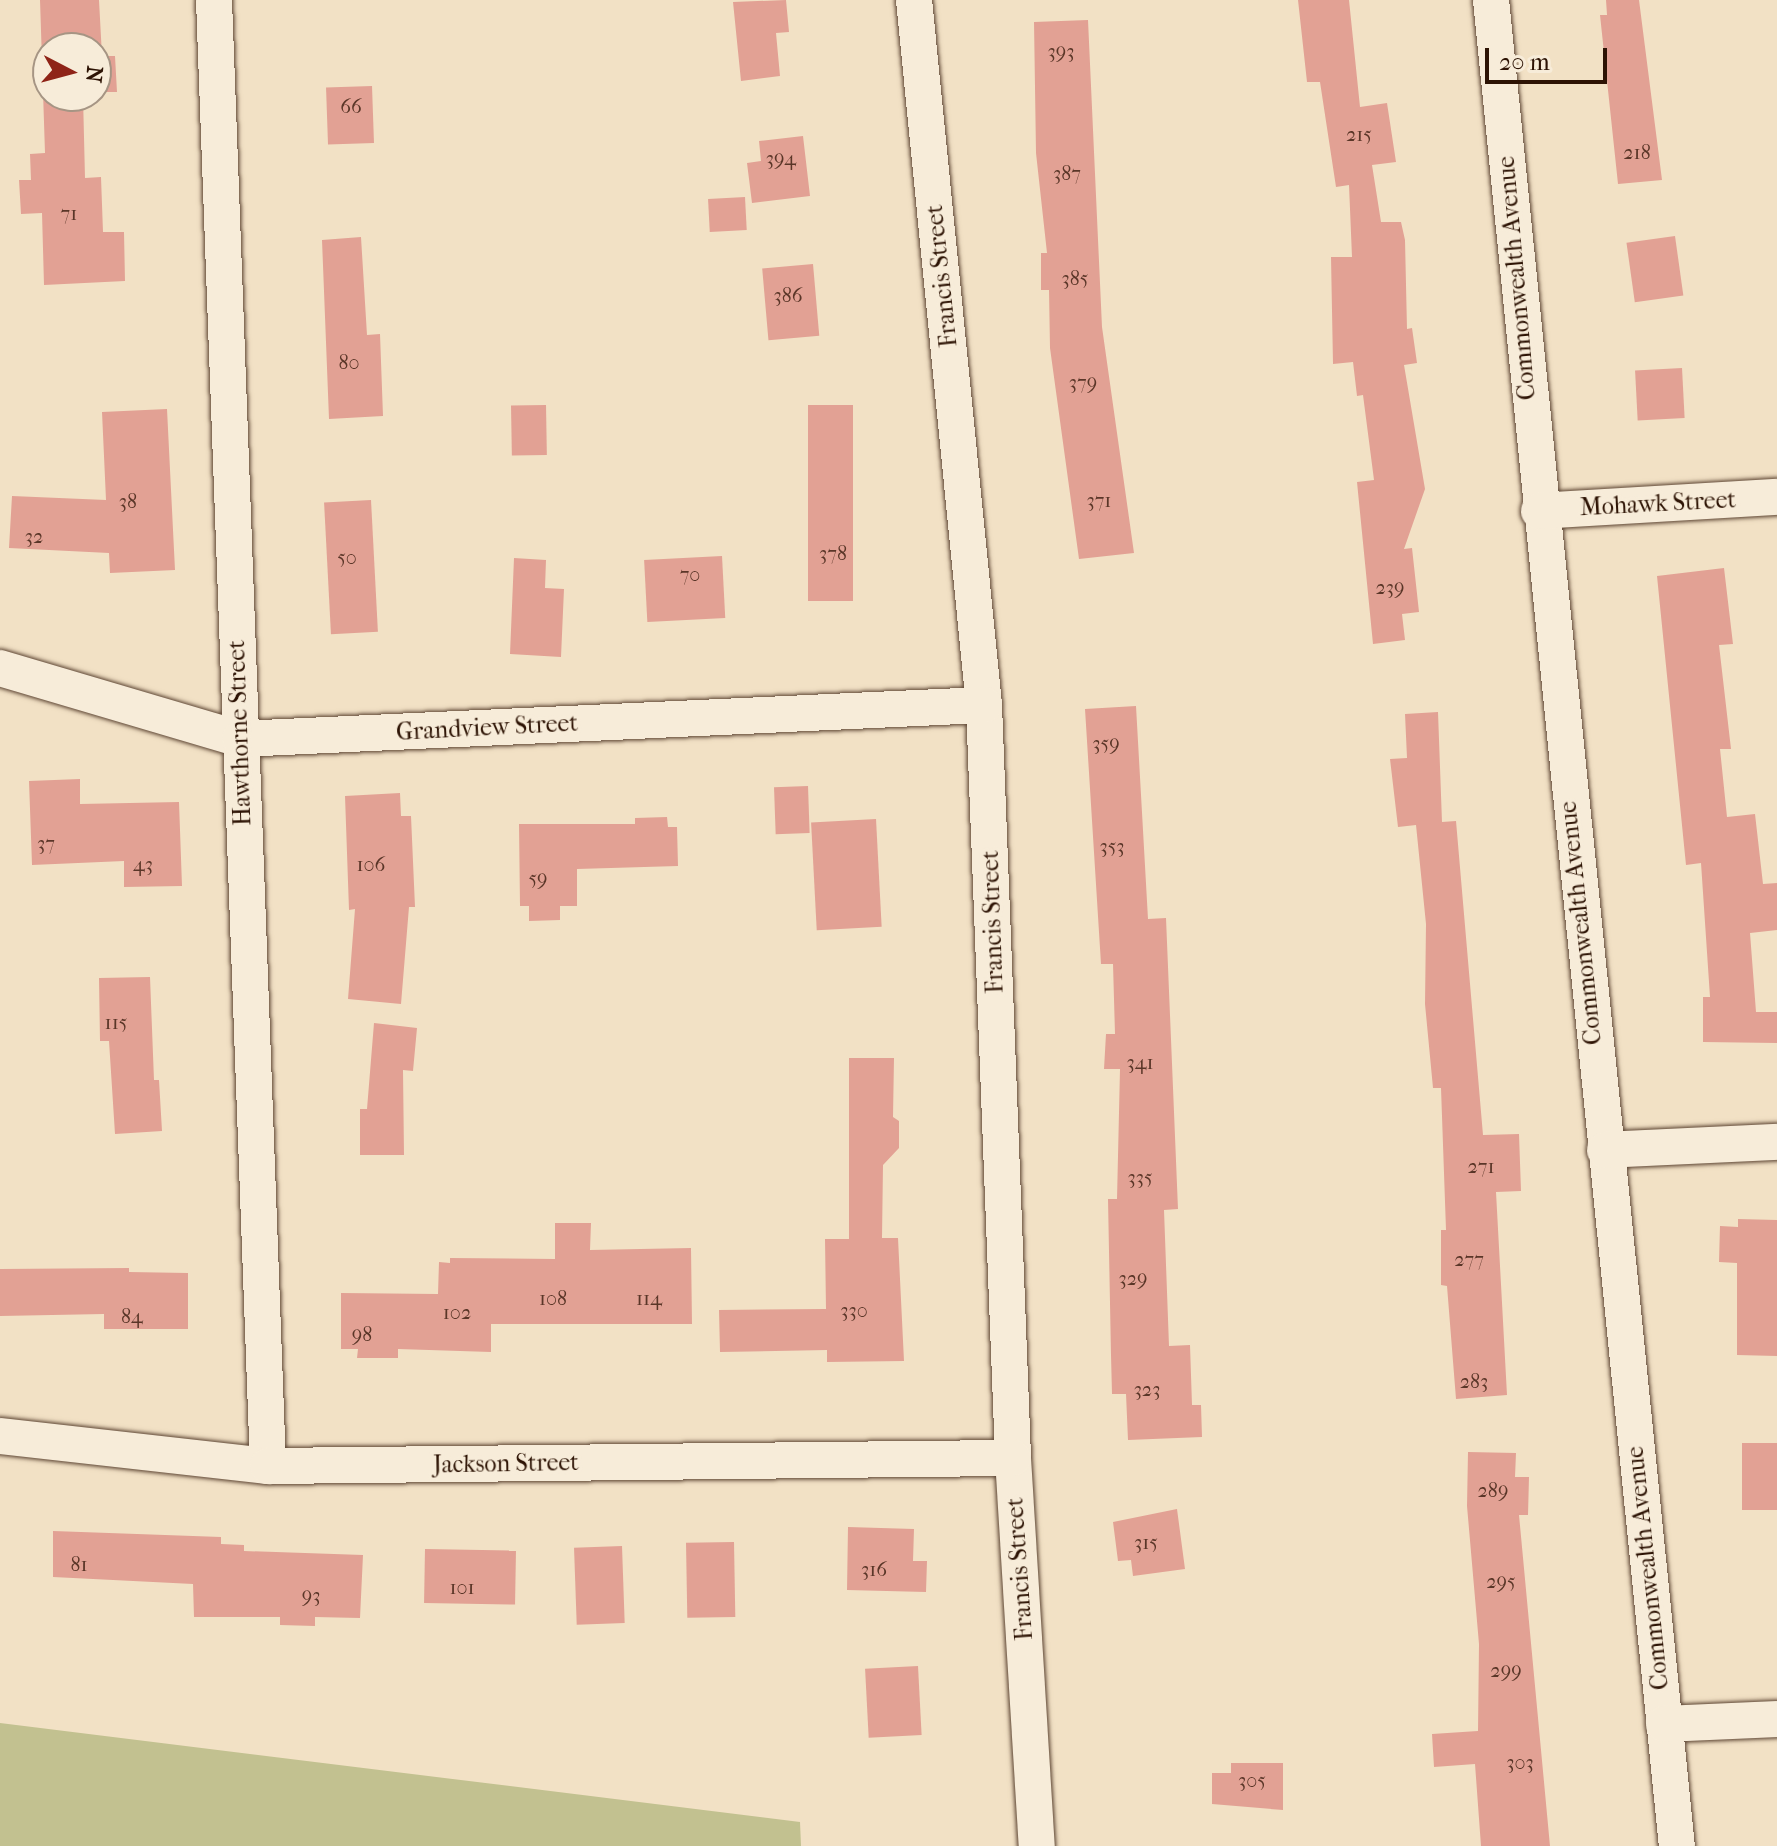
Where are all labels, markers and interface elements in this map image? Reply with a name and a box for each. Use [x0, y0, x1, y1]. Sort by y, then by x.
north arrow [32, 32, 112, 112]
scale bar [1489, 32, 1611, 82]
house number: 393 [1048, 39, 1074, 63]
text: 20 m [1499, 48, 1550, 76]
text: N [80, 65, 108, 84]
house number: 66 [340, 94, 362, 118]
house number: 215 [1346, 122, 1372, 146]
house number: 218 [1623, 140, 1651, 164]
house number: 394 [766, 146, 796, 170]
street label: Commonwealth Avenue [1492, 155, 1542, 401]
house number: 387 [1053, 161, 1081, 185]
house number: 71 [61, 201, 77, 225]
street label: Francis Street [920, 203, 964, 349]
house number: 385 [1062, 266, 1088, 290]
house number: 386 [773, 283, 803, 307]
house number: 80 [338, 350, 360, 374]
house number: 379 [1069, 370, 1097, 394]
street label: Mohawk Street [1579, 486, 1737, 522]
house number: 371 [1087, 488, 1111, 512]
house number: 38 [119, 489, 137, 513]
house number: 32 [25, 524, 43, 548]
house number: 378 [819, 541, 847, 565]
house number: 50 [337, 545, 357, 569]
house number: 70 [680, 562, 700, 586]
house number: 239 [1376, 575, 1404, 599]
street label: Hawthorne Street [222, 640, 258, 826]
street label: Grandview Street [395, 709, 579, 747]
house number: 359 [1092, 731, 1120, 755]
street label: Commonwealth Avenue [1554, 800, 1608, 1046]
house number: 37 [37, 831, 55, 855]
house number: 353 [1099, 834, 1125, 858]
street label: Francis Street [976, 850, 1010, 994]
house number: 43 [133, 852, 153, 876]
house number: 106 [357, 852, 385, 876]
house number: 59 [528, 866, 548, 890]
house number: 115 [105, 1010, 127, 1034]
house number: 341 [1126, 1050, 1154, 1074]
house number: 271 [1467, 1154, 1495, 1178]
house number: 335 [1127, 1165, 1153, 1189]
house number: 277 [1454, 1247, 1484, 1271]
house number: 329 [1119, 1266, 1147, 1290]
house number: 108 [539, 1286, 567, 1310]
house number: 114 [636, 1286, 662, 1310]
house number: 330 [840, 1298, 868, 1322]
house number: 102 [443, 1300, 471, 1324]
house number: 84 [121, 1304, 143, 1328]
house number: 98 [352, 1322, 372, 1346]
house number: 283 [1460, 1369, 1488, 1393]
house number: 323 [1134, 1377, 1160, 1401]
street label: Commonwealth Avenue [1621, 1445, 1675, 1691]
street label: Jackson Street [433, 1448, 579, 1480]
house number: 289 [1478, 1478, 1508, 1502]
street label: Francis Street [1001, 1497, 1039, 1641]
house number: 315 [1134, 1530, 1158, 1554]
house number: 81 [70, 1552, 88, 1576]
house number: 316 [861, 1557, 887, 1581]
house number: 295 [1486, 1569, 1516, 1593]
house number: 101 [449, 1575, 475, 1599]
house number: 93 [302, 1583, 320, 1607]
house number: 299 [1490, 1658, 1522, 1682]
house number: 303 [1506, 1750, 1534, 1774]
house number: 305 [1238, 1768, 1266, 1792]

